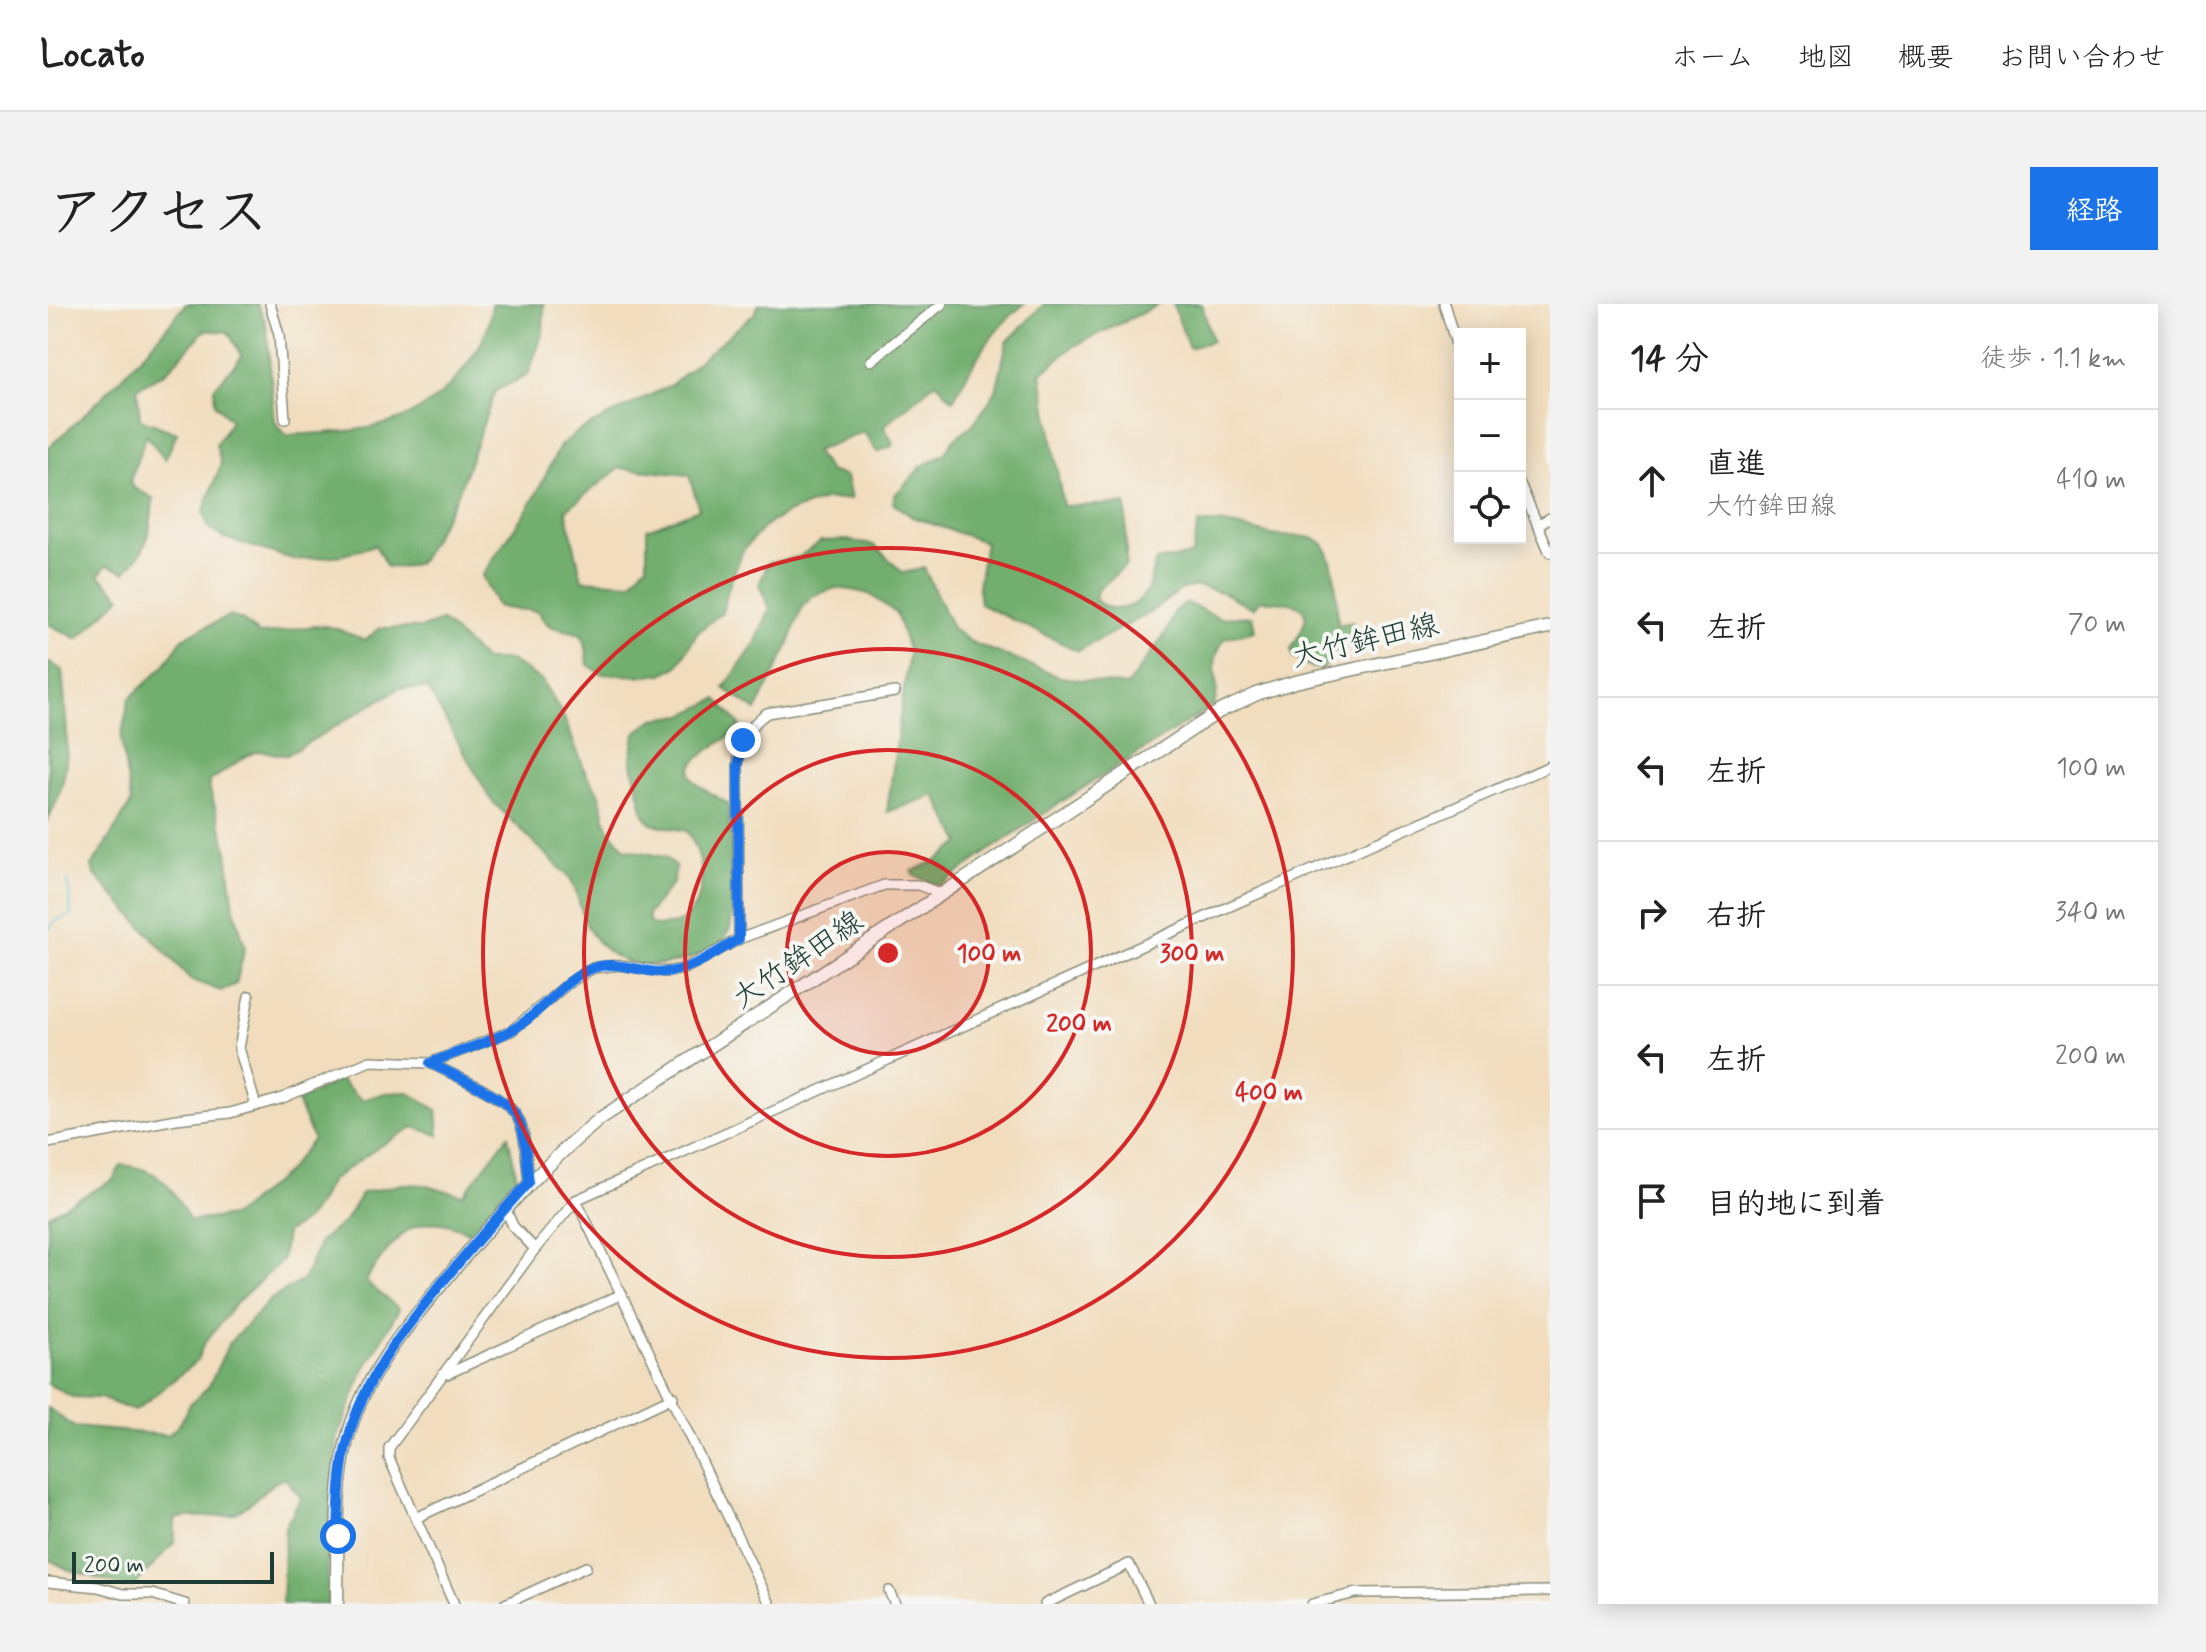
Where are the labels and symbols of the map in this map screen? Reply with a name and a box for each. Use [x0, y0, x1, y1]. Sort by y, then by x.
street label: 大竹鉾田線 [1288, 606, 1443, 677]
route end [725, 722, 761, 758]
street label: 大竹鉾田線 [725, 902, 871, 1018]
centre of rings [874, 939, 902, 967]
text: 100 m [957, 939, 1021, 970]
text: 300 m [1160, 939, 1224, 970]
text: 200 m [1046, 1009, 1112, 1040]
text: 400 m [1235, 1078, 1303, 1109]
route start [320, 1518, 356, 1554]
scale bar [72, 1548, 274, 1584]

